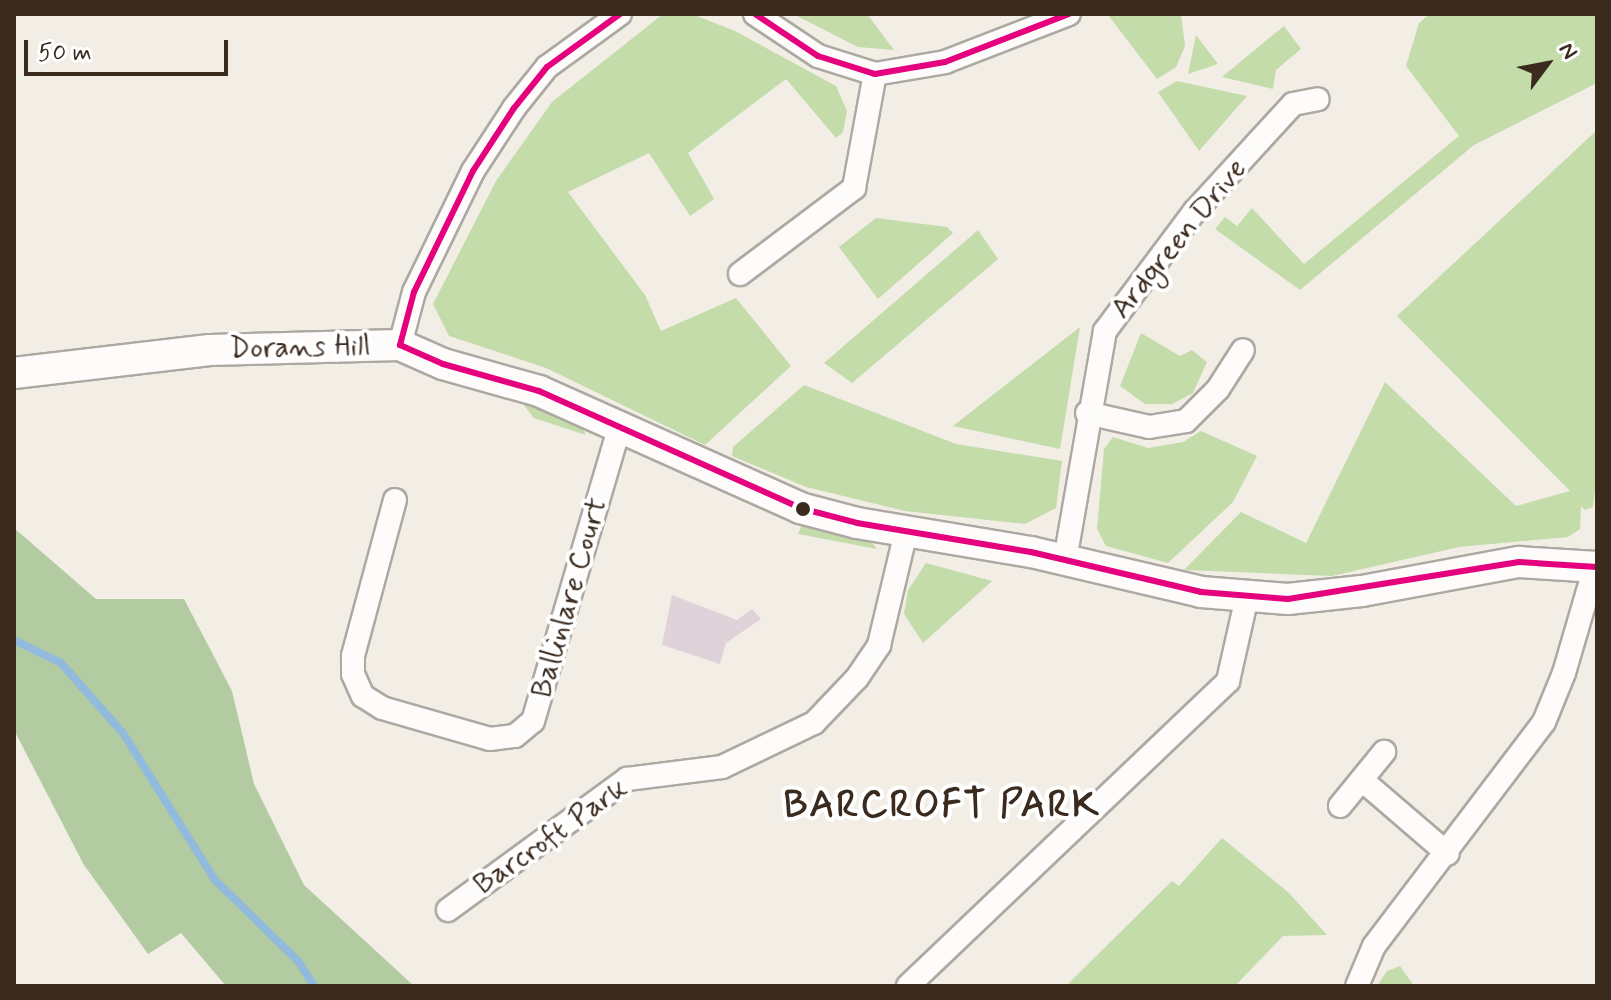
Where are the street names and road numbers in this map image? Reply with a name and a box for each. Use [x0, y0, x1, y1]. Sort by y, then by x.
street label: Ardgreen Drive [1104, 153, 1254, 325]
street label: Dorans Hill [228, 329, 372, 367]
street label: Ballinlare Court [524, 495, 616, 701]
street label: Barcroft Park [469, 772, 633, 902]

